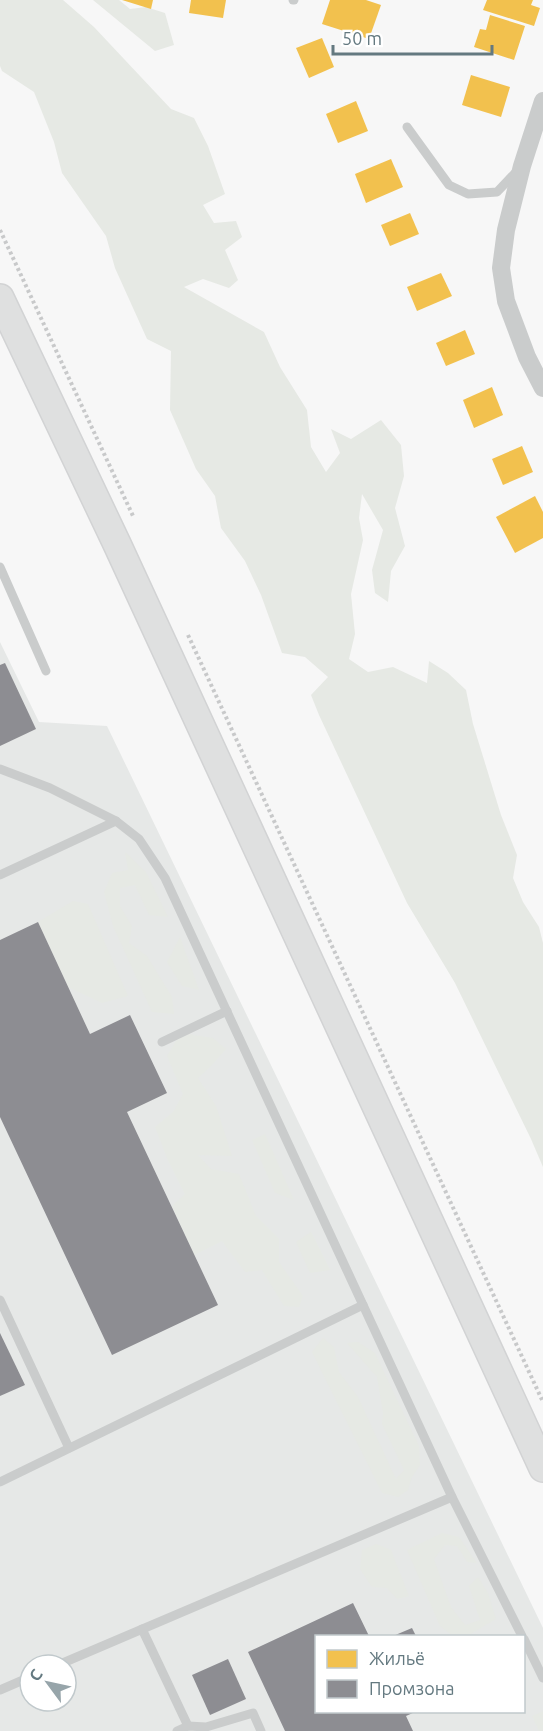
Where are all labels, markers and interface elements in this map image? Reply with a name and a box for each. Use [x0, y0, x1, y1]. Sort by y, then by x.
scale bar [333, 18, 492, 56]
text: 50 m [342, 28, 382, 48]
legend [315, 1635, 525, 1713]
text: Жильё [369, 1648, 425, 1668]
north arrow [18, 1653, 78, 1713]
text: С [25, 1666, 46, 1684]
text: Промзона [369, 1678, 454, 1698]

